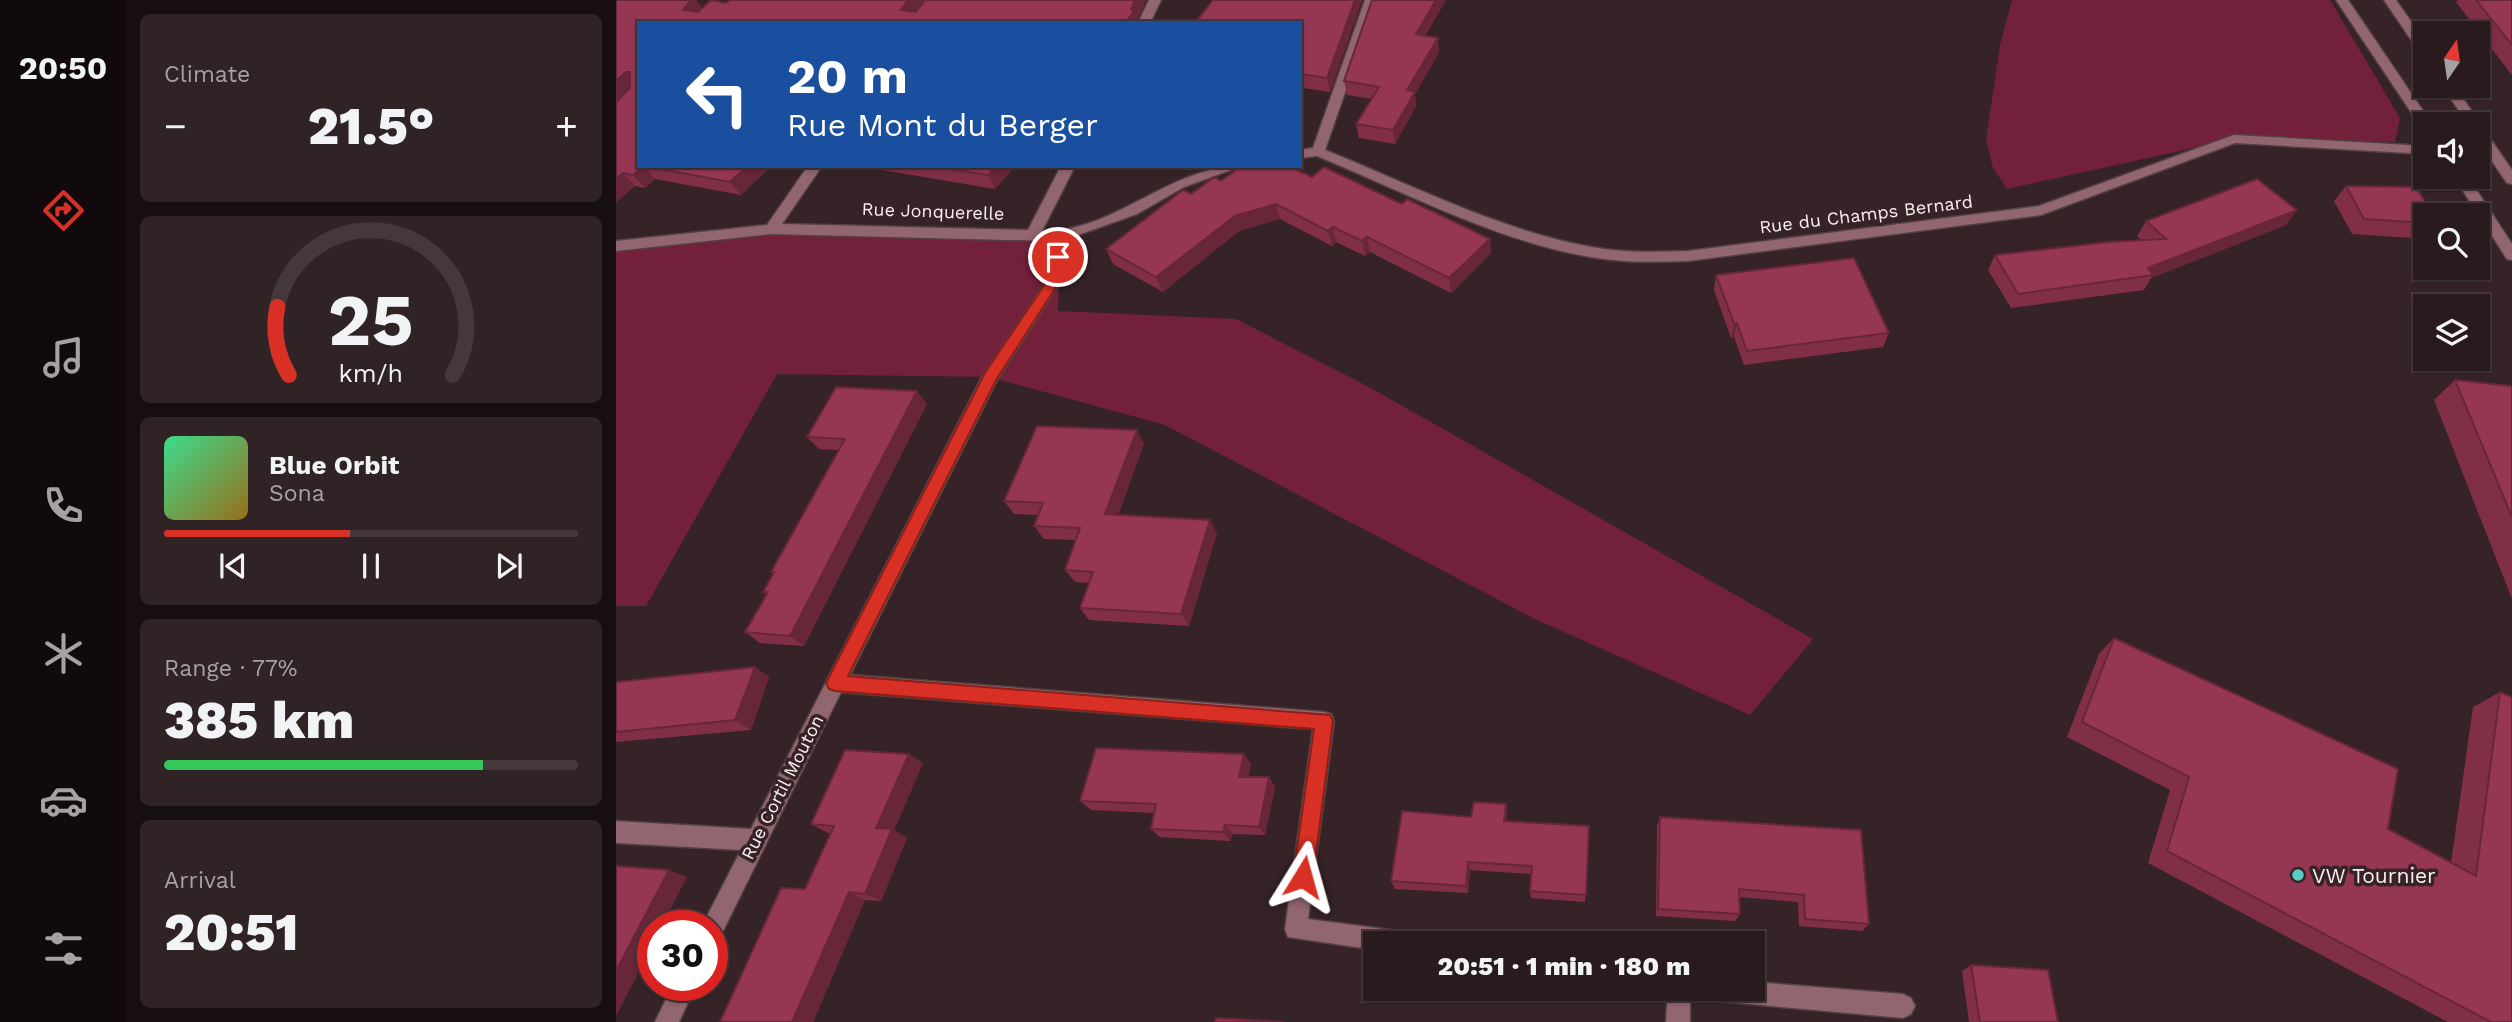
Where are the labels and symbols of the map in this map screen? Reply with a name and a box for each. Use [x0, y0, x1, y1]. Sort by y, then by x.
north arrow [2413, 21, 2490, 98]
street label: Rue du Champs Bernard [1758, 190, 1974, 238]
street label: Rue Jonquerelle [861, 198, 1005, 224]
pin [1028, 227, 1088, 287]
street label: Rue Cortil Mouton [736, 711, 828, 863]
position arrow [1266, 840, 1340, 914]
place label: VW Tournier [2312, 863, 2436, 888]
marker: VW Tournier [2290, 867, 2306, 883]
speed limit sign: 30 [637, 910, 728, 1001]

